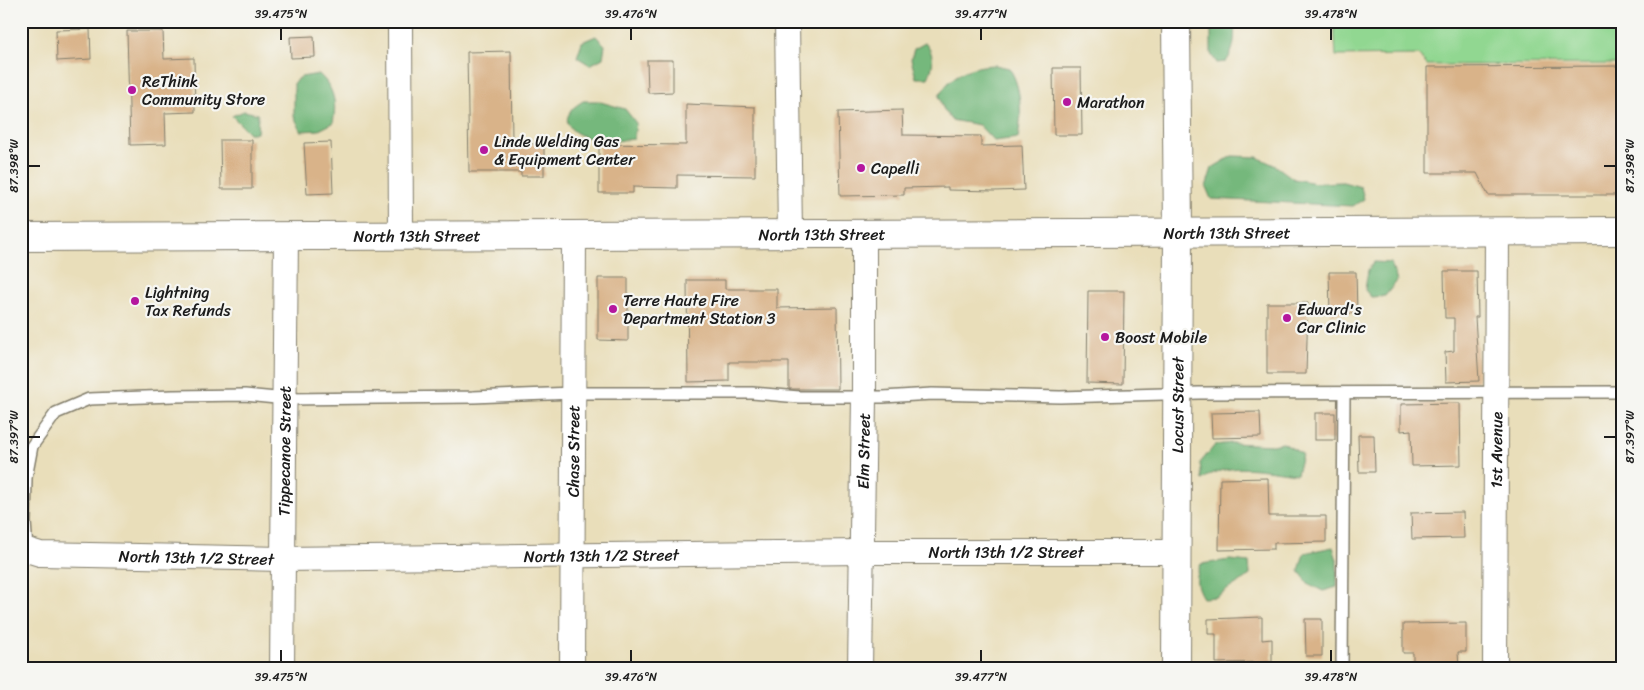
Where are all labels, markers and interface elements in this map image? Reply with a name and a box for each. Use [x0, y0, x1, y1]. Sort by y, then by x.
text: 39.475°N [255, 3, 308, 25]
text: 39.476°N [605, 3, 658, 25]
text: 39.477°N [955, 3, 1008, 25]
text: 39.478°N [1305, 3, 1358, 25]
place label: ReThink Community Store [142, 67, 265, 114]
marker: ReThink Community Store [126, 84, 138, 96]
place label: Marathon [1077, 88, 1145, 117]
marker: Marathon [1061, 96, 1073, 108]
place label: Linde Welding Gas & Equipment Center [494, 127, 636, 174]
text: 87.398°W [3, 139, 25, 193]
text: 87.398°W [1619, 139, 1641, 193]
marker: Linde Welding Gas & Equipment Center [478, 144, 490, 156]
place label: Capelli [871, 154, 920, 183]
marker: Capelli [855, 162, 867, 174]
street label: North 13th Street [1163, 218, 1291, 247]
street label: North 13th Street [758, 219, 886, 249]
street label: North 13th Street [353, 221, 481, 250]
place label: Lightning Tax Refunds [145, 278, 231, 325]
place label: Terre Haute Fire Department Station 3 [623, 286, 776, 333]
marker: Lightning Tax Refunds [129, 295, 141, 307]
place label: Edward's Car Clinic [1297, 295, 1366, 342]
marker: Terre Haute Fire Department Station 3 [607, 303, 619, 315]
marker: Edward's Car Clinic [1281, 312, 1293, 324]
place label: Boost Mobile [1115, 323, 1207, 352]
marker: Boost Mobile [1099, 331, 1111, 343]
street label: Locust Street [1162, 356, 1192, 453]
street label: Tippecanoe Street [269, 386, 299, 516]
street label: Chase Street [558, 405, 588, 497]
text: 87.397°W [3, 410, 25, 463]
text: 87.397°W [1619, 410, 1641, 463]
street label: 1st Avenue [1481, 411, 1511, 488]
street label: Elm Street [848, 413, 878, 489]
street label: North 13th 1/2 Street [929, 538, 1085, 567]
street label: North 13th 1/2 Street [523, 540, 680, 571]
street label: North 13th 1/2 Street [118, 541, 275, 573]
text: 39.475°N [255, 666, 308, 688]
text: 39.476°N [605, 666, 658, 688]
text: 39.477°N [955, 666, 1008, 688]
text: 39.478°N [1305, 666, 1358, 688]

